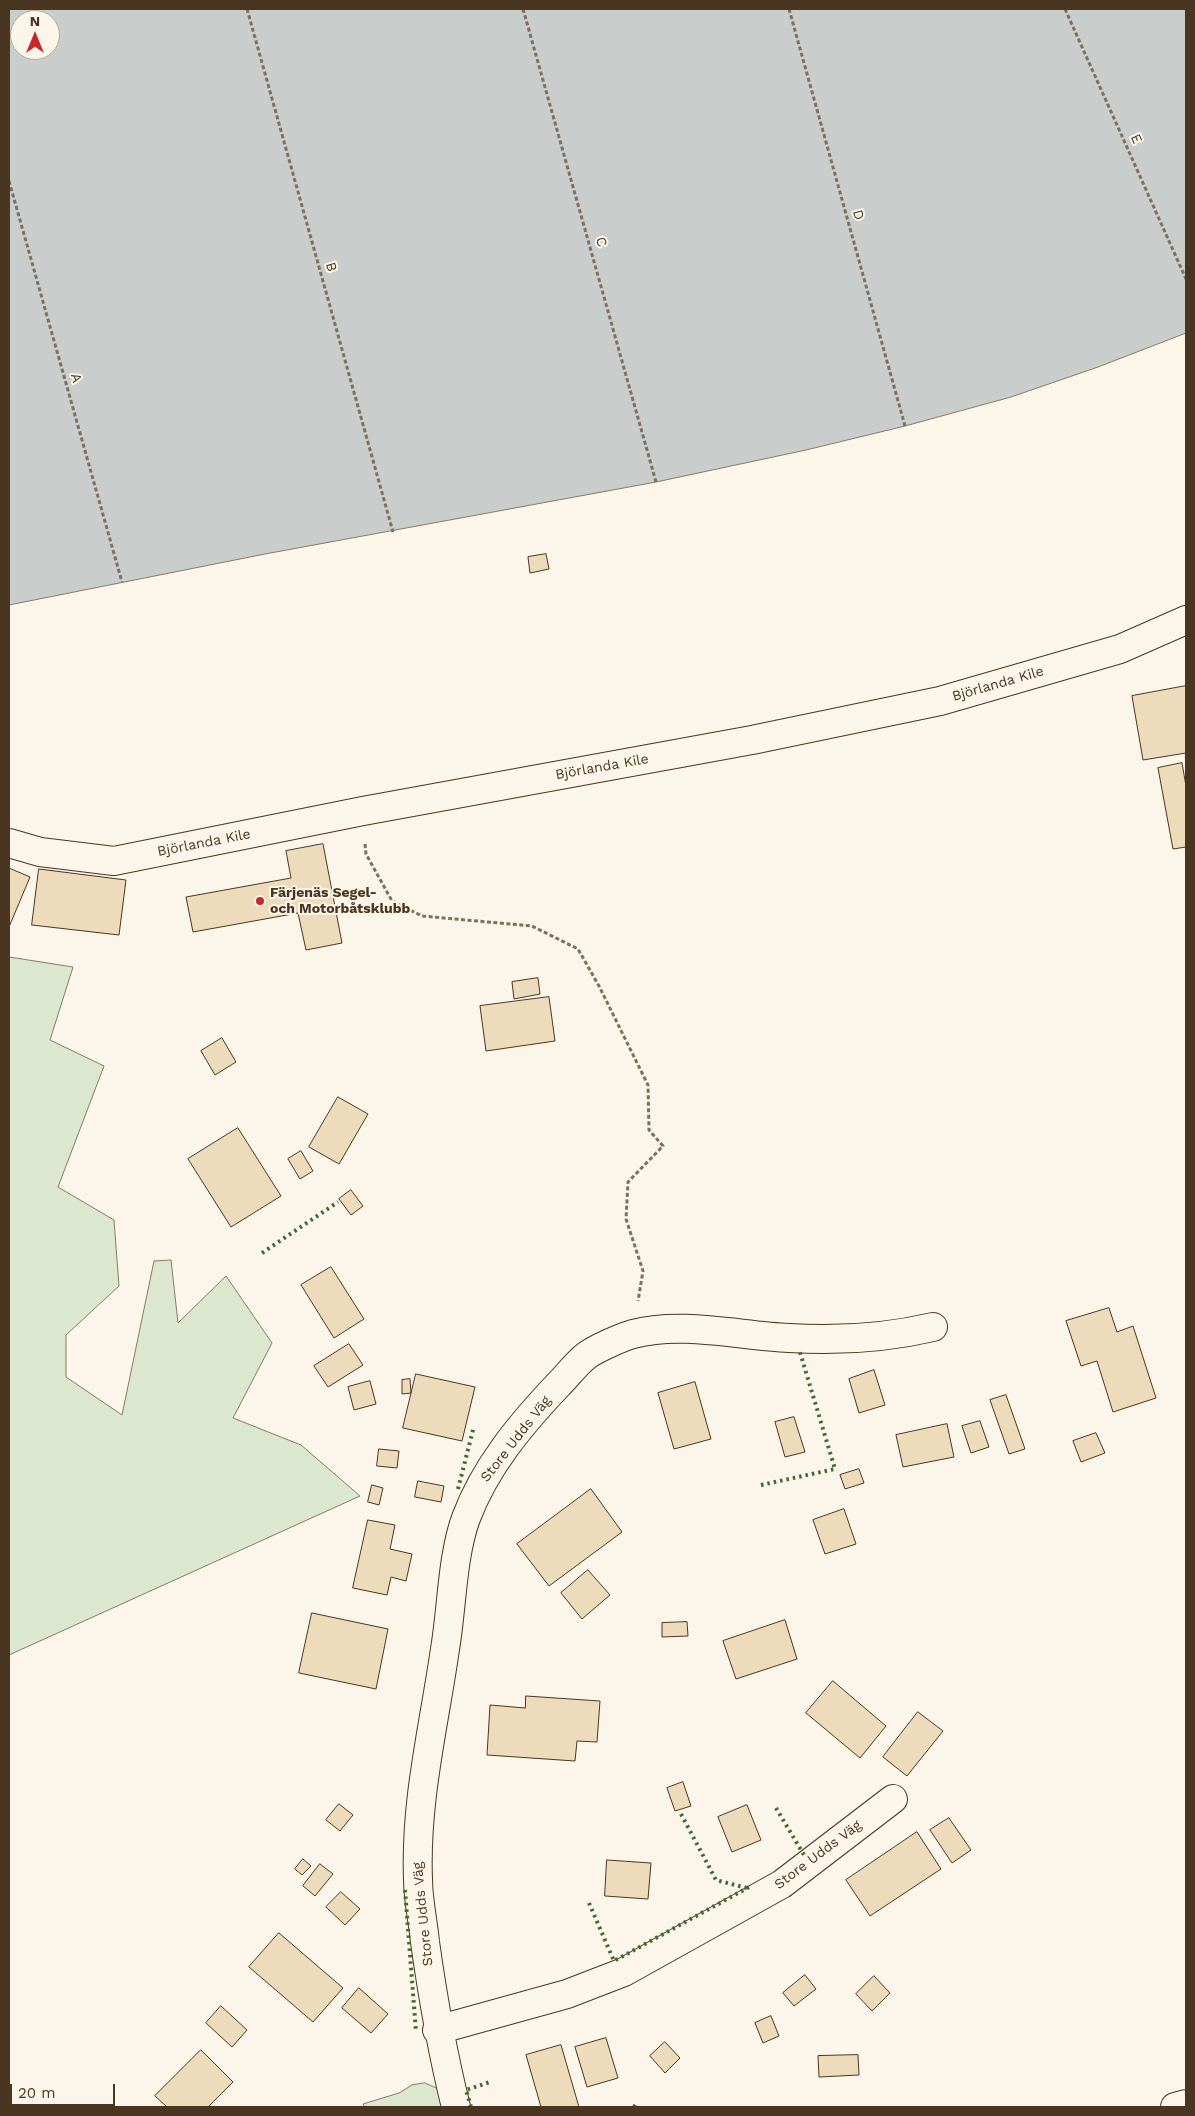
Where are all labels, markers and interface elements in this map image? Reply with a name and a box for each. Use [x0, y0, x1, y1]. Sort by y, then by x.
north arrow [10, 10, 60, 60]
text: N [30, 13, 40, 29]
street label: E [1127, 132, 1145, 146]
street label: D [849, 208, 867, 222]
street label: C [592, 235, 610, 249]
street label: B [322, 260, 340, 274]
street label: A [67, 371, 85, 385]
street label: Björlanda Kile [950, 663, 1046, 705]
street label: Björlanda Kile [554, 751, 650, 783]
street label: Björlanda Kile [156, 826, 252, 860]
place label: Färjenäs Segel- och Motorbåtsklubb [270, 885, 410, 918]
marker: Färjenäs Segel- och Motorbåtsklubb [254, 895, 266, 907]
street label: Store Udds Väg [477, 1393, 555, 1485]
street label: Store Udds Väg [771, 1817, 865, 1893]
street label: Store Udds Väg [409, 1861, 437, 1967]
scale bar [12, 2074, 118, 2106]
text: 20 m [18, 2084, 56, 2102]

